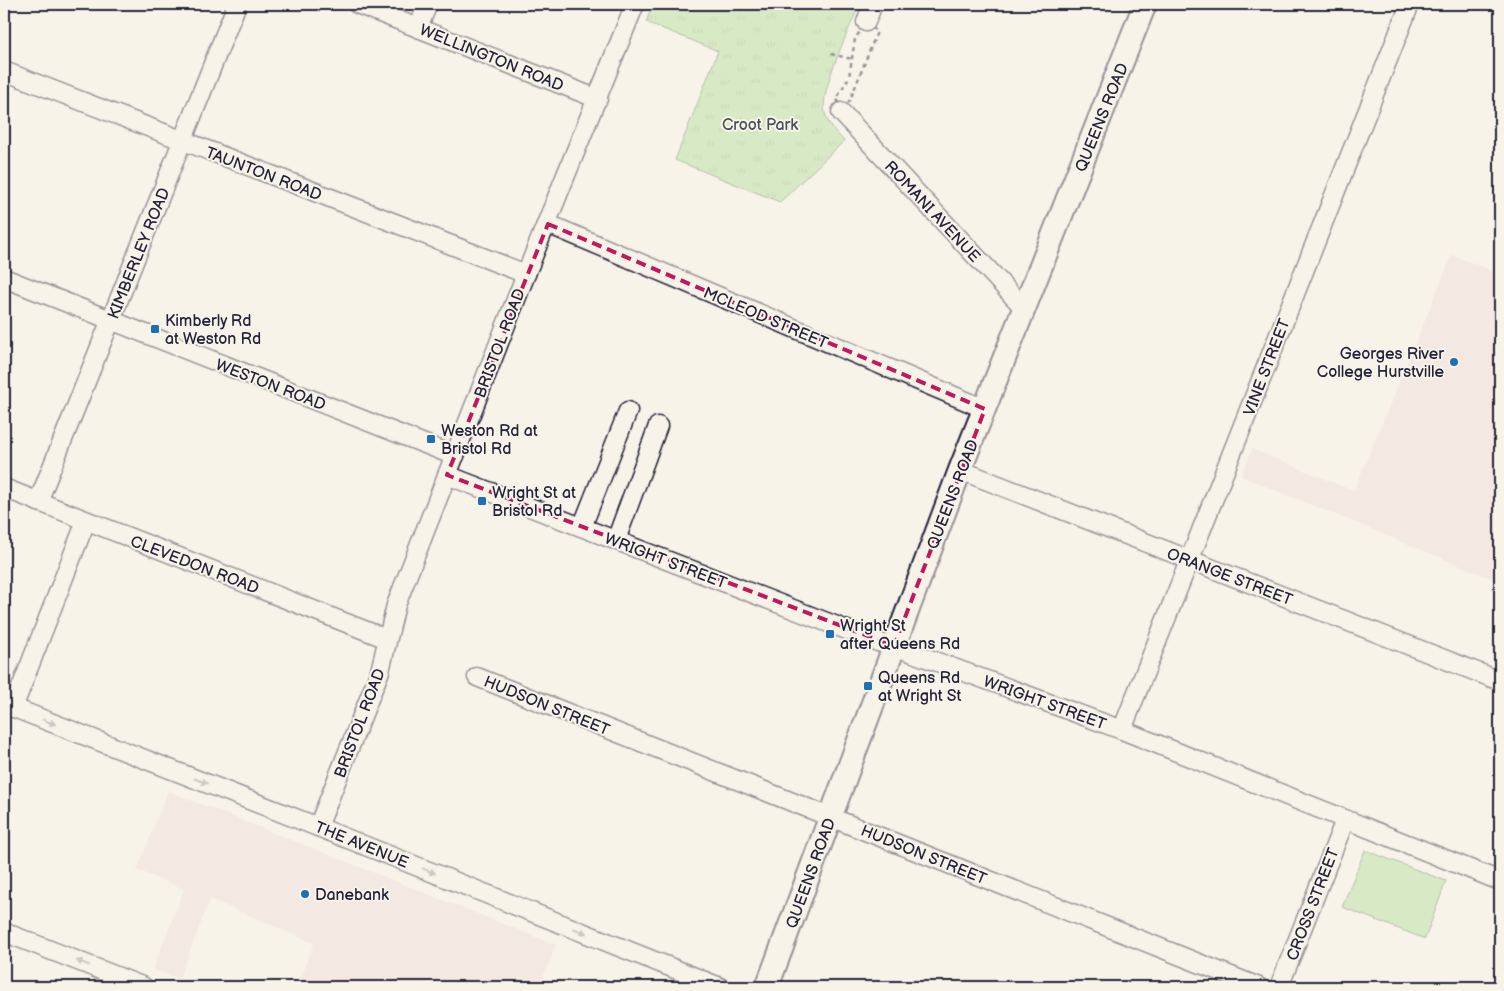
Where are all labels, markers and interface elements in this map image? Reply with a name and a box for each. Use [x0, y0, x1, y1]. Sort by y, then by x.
street label: WELLINGTON ROAD [417, 21, 566, 96]
street label: QUEENS ROAD [1072, 60, 1133, 175]
park label: Croot Park [722, 116, 798, 135]
street label: TAUNTON ROAD [203, 144, 324, 205]
street label: ROMANI AVENUE [880, 157, 984, 267]
street label: KIMBERLEY ROAD [104, 185, 174, 322]
street label: MCLEOD STREET [700, 284, 831, 353]
street label: BRISTOL ROAD [471, 286, 530, 401]
place label: Kimberly Rd at Weston Rd [165, 312, 261, 349]
street label: VINE STREET [1240, 316, 1295, 419]
marker: Kimberly Rd at Weston Rd [149, 323, 161, 335]
place label: Georges River College Hurstville [1317, 345, 1445, 382]
street label: WESTON ROAD [213, 356, 328, 415]
marker: Georges River College Hurstville [1448, 356, 1460, 368]
place label: Weston Rd at Bristol Rd [441, 422, 538, 459]
marker: Weston Rd at Bristol Rd [425, 433, 437, 445]
street label: QUEENS ROAD [924, 437, 983, 552]
place label: Wright St at Bristol Rd [492, 484, 576, 521]
marker: Wright St at Bristol Rd [476, 495, 488, 507]
street label: WRIGHT STREET [602, 529, 730, 594]
street label: CLEVEDON ROAD [128, 532, 261, 599]
street label: ORANGE STREET [1164, 545, 1295, 610]
place label: Wright St after Queens Rd [840, 617, 960, 654]
marker: Wright St after Queens Rd [824, 628, 836, 640]
street label: BRISTOL ROAD [331, 666, 390, 781]
place label: Queens Rd at Wright St [878, 669, 961, 706]
street label: HUDSON STREET [481, 672, 612, 740]
street label: WRIGHT STREET [980, 672, 1109, 735]
marker: Queens Rd at Wright St [862, 680, 874, 692]
one-way arrow [42, 718, 57, 726]
one-way arrow [194, 777, 209, 785]
street label: QUEENS ROAD [783, 816, 840, 931]
street label: THE AVENUE [312, 818, 411, 873]
street label: HUDSON STREET [858, 821, 989, 889]
street label: CROSS STREET [1283, 845, 1344, 964]
one-way arrow [422, 867, 437, 875]
place label: Danebank [315, 886, 389, 905]
marker: Danebank [299, 888, 311, 900]
one-way arrow [572, 928, 587, 935]
one-way arrow [75, 959, 90, 966]

